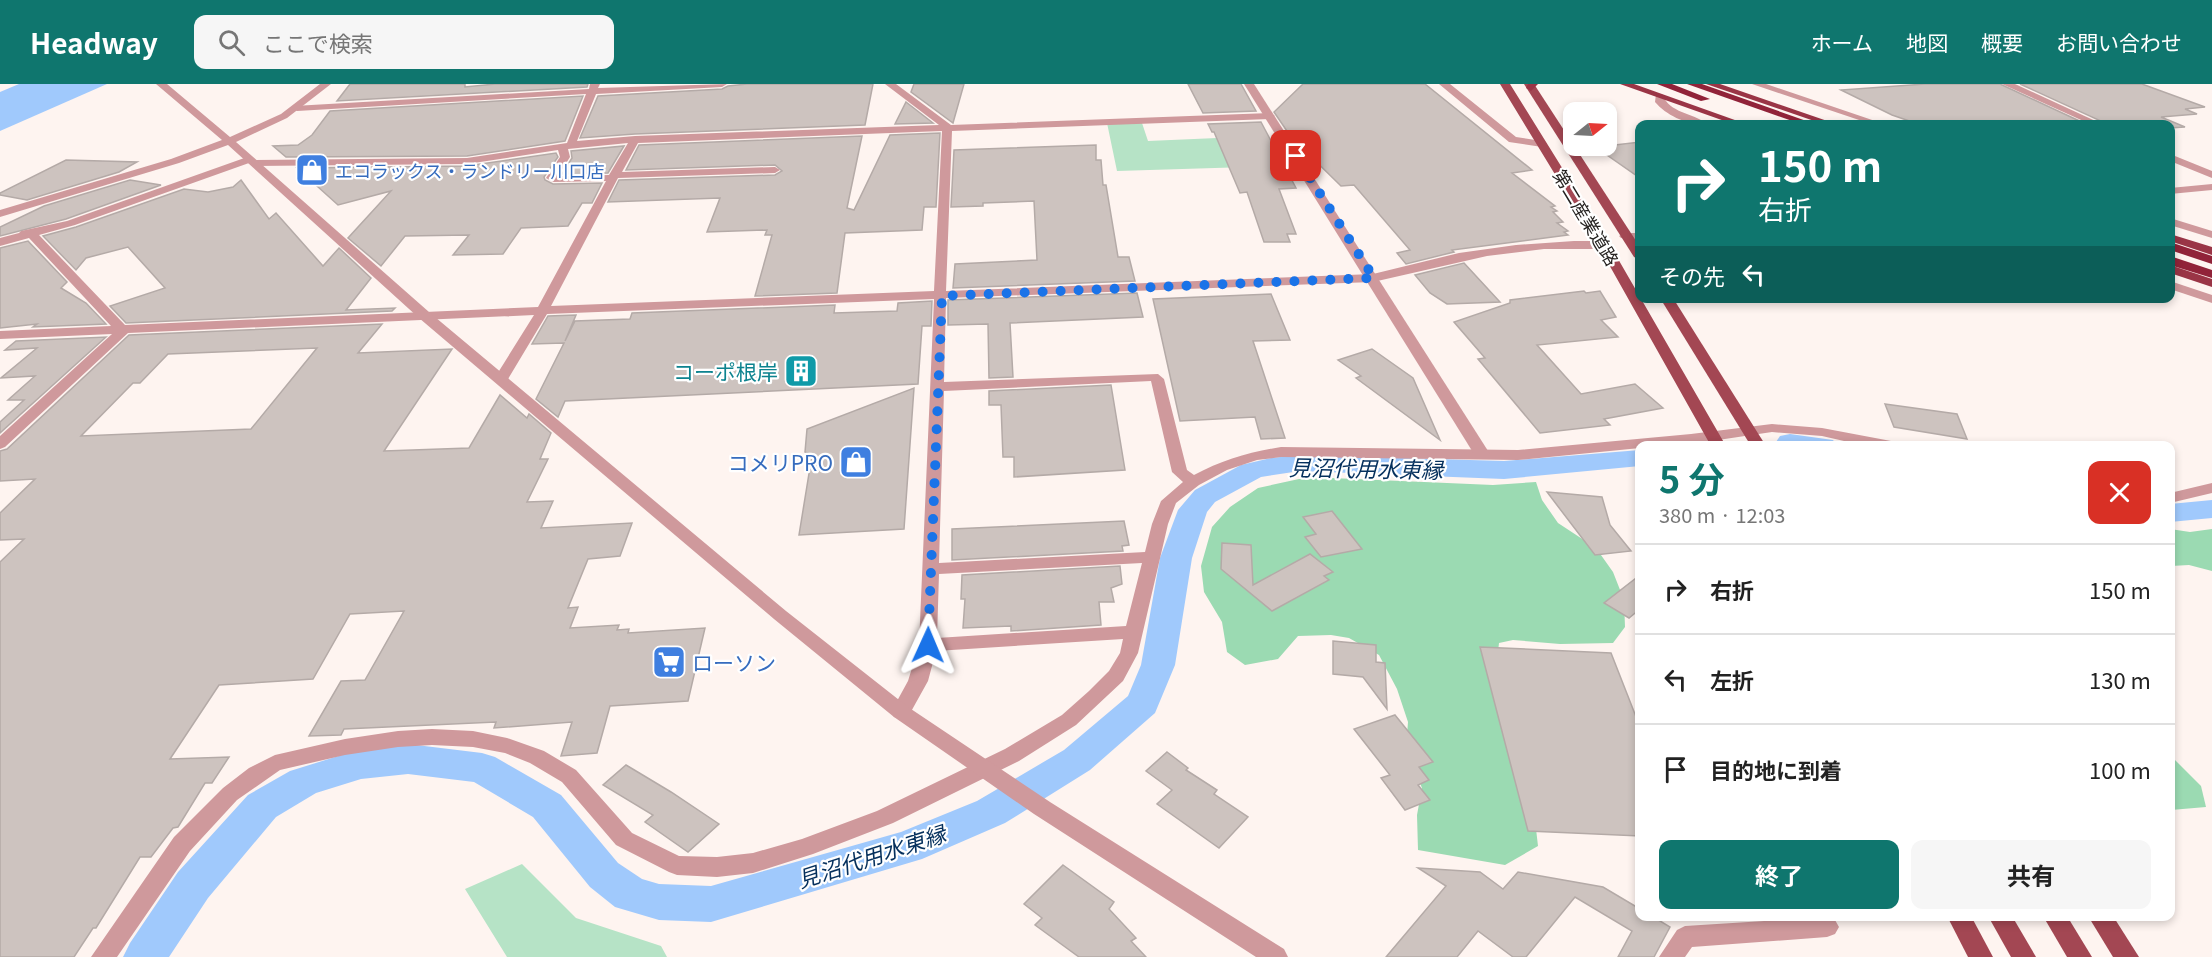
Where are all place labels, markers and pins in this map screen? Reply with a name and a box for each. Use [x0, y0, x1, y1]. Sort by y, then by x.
pin [1270, 130, 1321, 181]
shop icon: エコラックス・ランドリー川口店 [294, 152, 330, 188]
place label: エコラックス・ランドリー川口店 [335, 157, 604, 183]
building icon: コーポ根岸 [783, 353, 819, 389]
place label: コーポ根岸 [673, 356, 778, 386]
shop icon: コメリPRO [838, 444, 874, 480]
place label: コメリPRO [728, 447, 833, 477]
supermarket icon: ローソン [651, 644, 687, 680]
place label: ローソン [692, 647, 776, 677]

